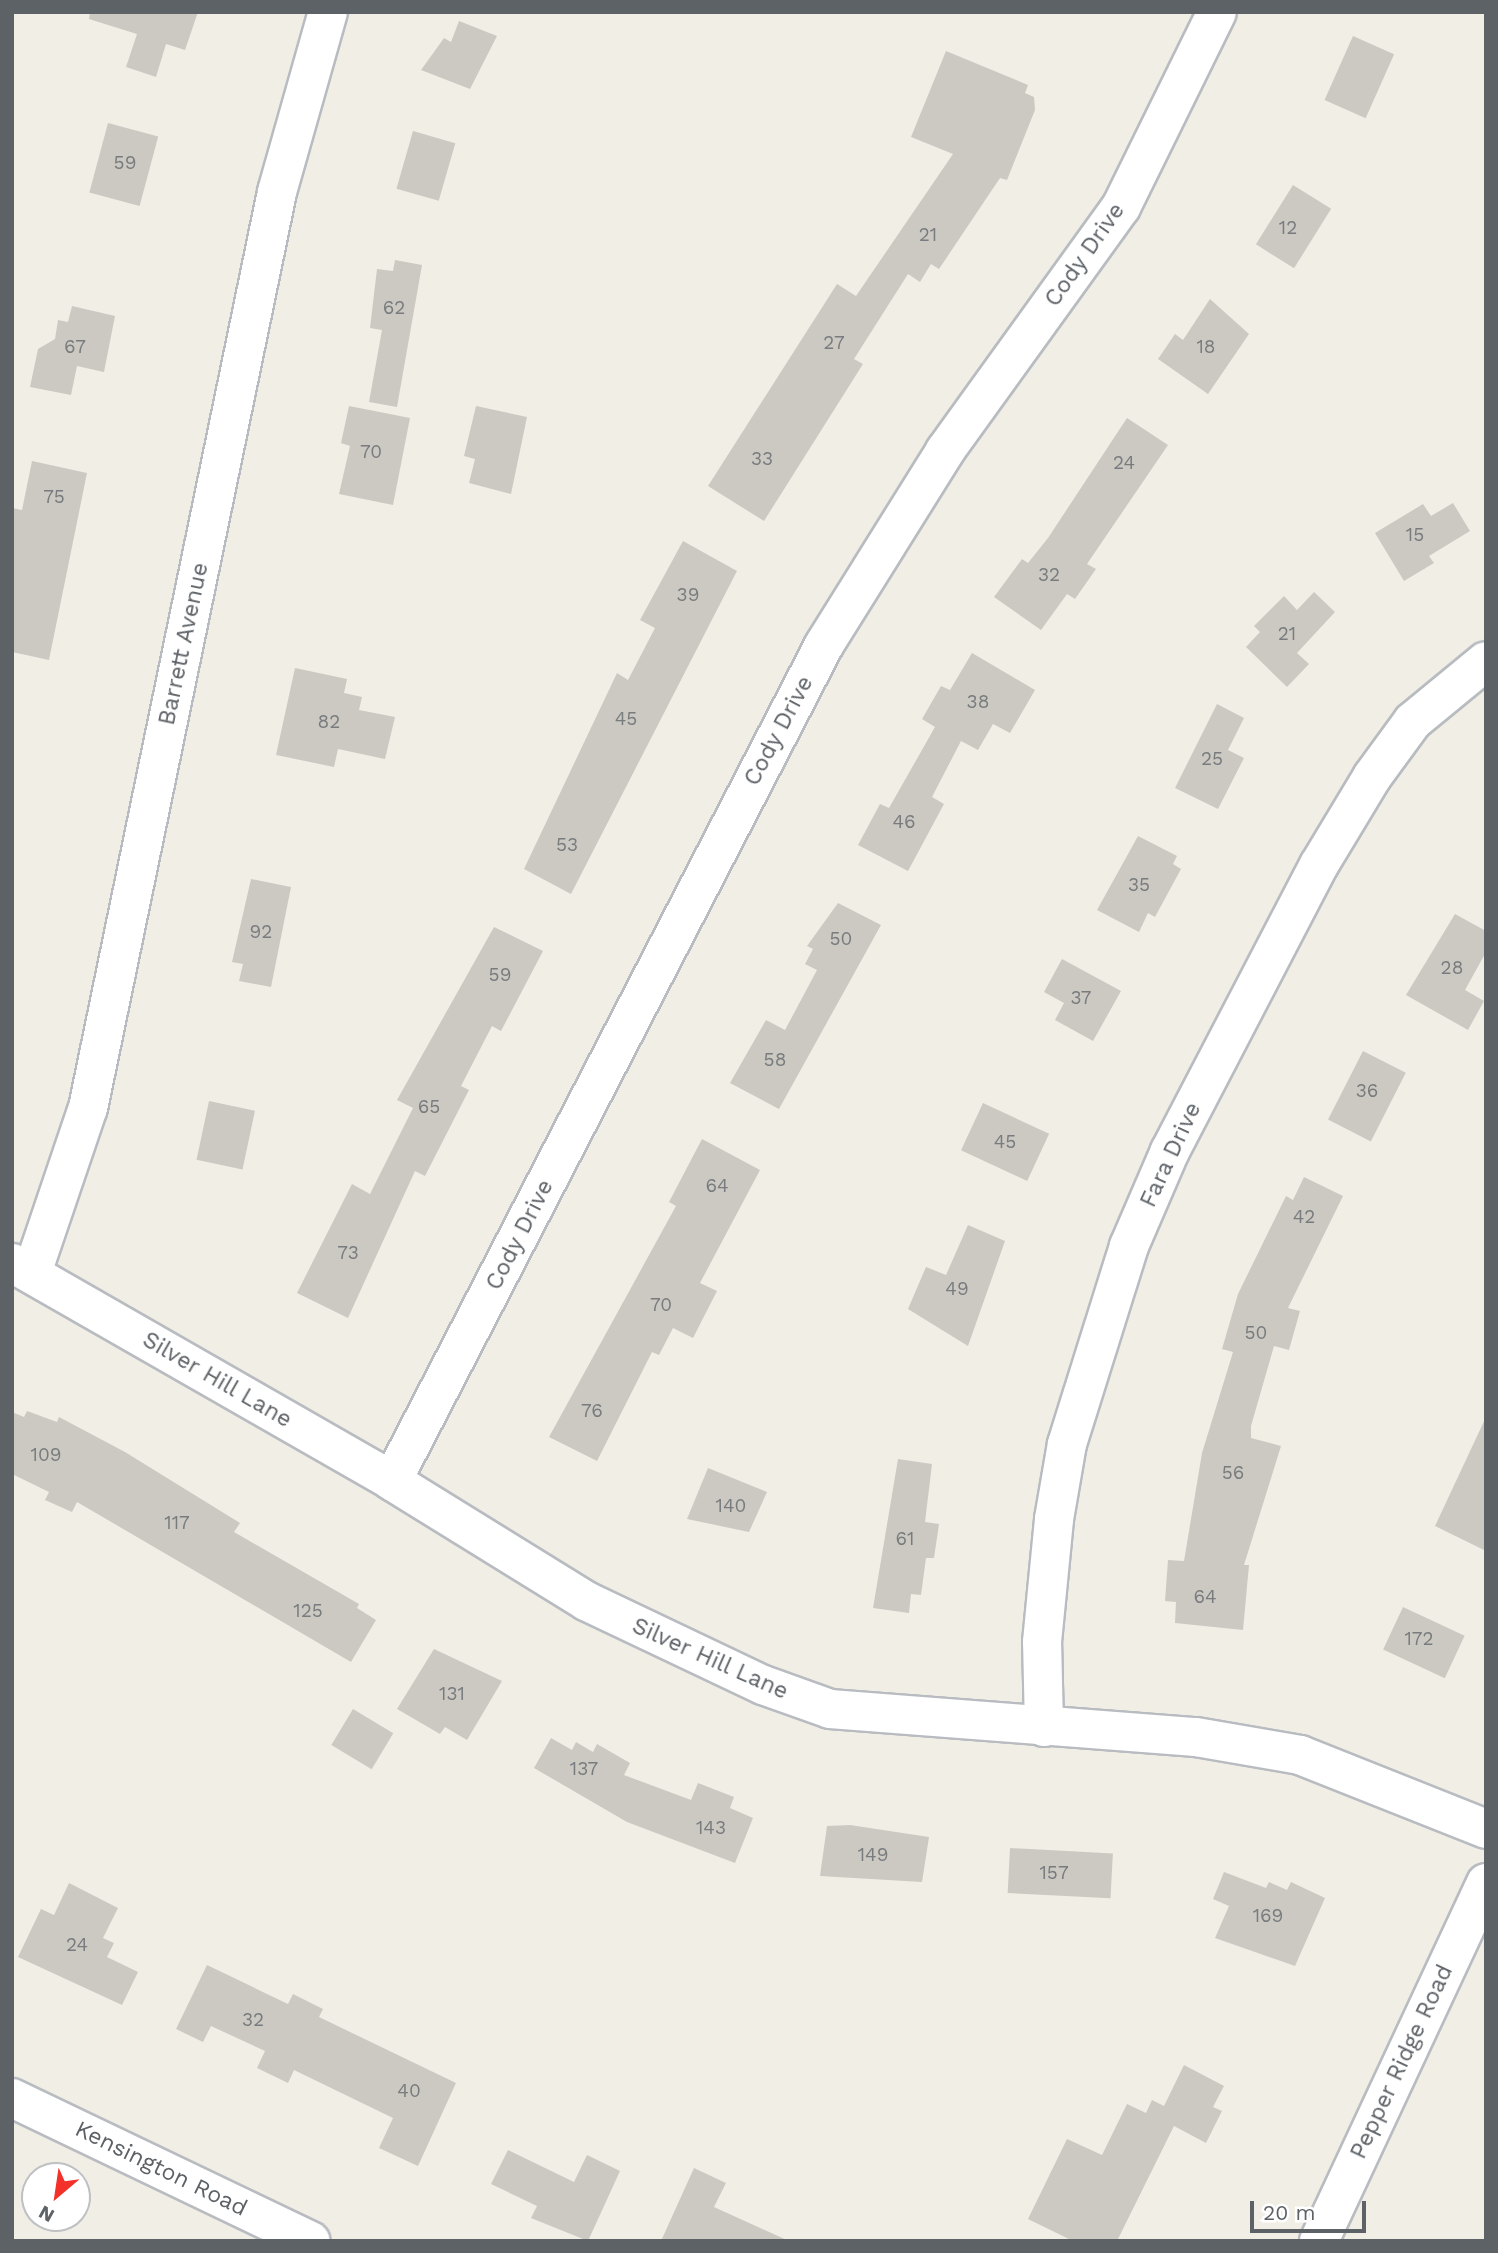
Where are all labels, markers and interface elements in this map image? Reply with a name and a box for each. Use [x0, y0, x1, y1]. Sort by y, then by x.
house number: 59 [114, 152, 136, 174]
street label: Cody Drive [1039, 198, 1131, 312]
house number: 12 [1279, 217, 1297, 239]
house number: 21 [919, 224, 937, 246]
house number: 62 [383, 297, 405, 319]
house number: 27 [823, 332, 845, 354]
house number: 67 [64, 336, 86, 358]
house number: 18 [1196, 336, 1216, 358]
house number: 70 [360, 441, 382, 463]
house number: 33 [751, 448, 773, 470]
house number: 24 [1113, 452, 1135, 474]
house number: 75 [43, 486, 65, 508]
house number: 15 [1406, 524, 1424, 546]
street label: Barrett Avenue [153, 560, 215, 728]
house number: 32 [1038, 564, 1060, 586]
house number: 39 [677, 584, 699, 606]
house number: 21 [1278, 623, 1296, 645]
street label: Cody Drive [738, 671, 820, 791]
house number: 38 [967, 691, 989, 713]
house number: 45 [615, 708, 637, 730]
house number: 82 [318, 711, 340, 733]
house number: 25 [1201, 748, 1223, 770]
house number: 46 [892, 811, 916, 833]
house number: 53 [556, 834, 578, 856]
house number: 35 [1128, 874, 1150, 896]
house number: 92 [250, 921, 272, 943]
house number: 50 [830, 928, 852, 950]
house number: 28 [1441, 957, 1463, 979]
house number: 59 [489, 964, 511, 986]
house number: 37 [1071, 987, 1091, 1009]
house number: 58 [764, 1049, 786, 1071]
house number: 36 [1356, 1080, 1378, 1102]
house number: 65 [418, 1096, 440, 1118]
street label: Fara Drive [1135, 1098, 1207, 1212]
house number: 45 [994, 1131, 1016, 1153]
street label: Cody Drive [480, 1175, 560, 1295]
house number: 64 [705, 1175, 729, 1197]
house number: 42 [1293, 1206, 1315, 1228]
house number: 73 [337, 1242, 359, 1264]
house number: 49 [945, 1278, 969, 1300]
house number: 70 [650, 1294, 672, 1316]
house number: 50 [1245, 1322, 1267, 1344]
street label: Silver Hill Lane [137, 1326, 297, 1434]
house number: 76 [581, 1400, 603, 1422]
house number: 109 [31, 1444, 61, 1466]
house number: 56 [1222, 1462, 1244, 1484]
house number: 140 [716, 1495, 746, 1517]
house number: 117 [164, 1512, 190, 1534]
house number: 61 [896, 1528, 914, 1550]
house number: 64 [1193, 1586, 1217, 1608]
house number: 125 [293, 1600, 323, 1622]
street label: Silver Hill Lane [627, 1612, 793, 1706]
house number: 172 [1404, 1628, 1434, 1650]
house number: 131 [439, 1683, 465, 1705]
house number: 137 [570, 1758, 598, 1780]
house number: 143 [696, 1817, 726, 1839]
house number: 149 [858, 1844, 888, 1866]
house number: 157 [1039, 1862, 1069, 1884]
house number: 169 [1253, 1905, 1283, 1927]
house number: 24 [66, 1934, 88, 1956]
street label: Pepper Ridge Road [1345, 1960, 1459, 2164]
house number: 32 [242, 2009, 264, 2031]
house number: 40 [397, 2080, 421, 2102]
street label: Kensington Road [70, 2115, 252, 2223]
north arrow [21, 2162, 91, 2232]
scale bar [1253, 2186, 1368, 2230]
text: 20 m [1263, 2200, 1315, 2225]
text: N [35, 2201, 58, 2228]

